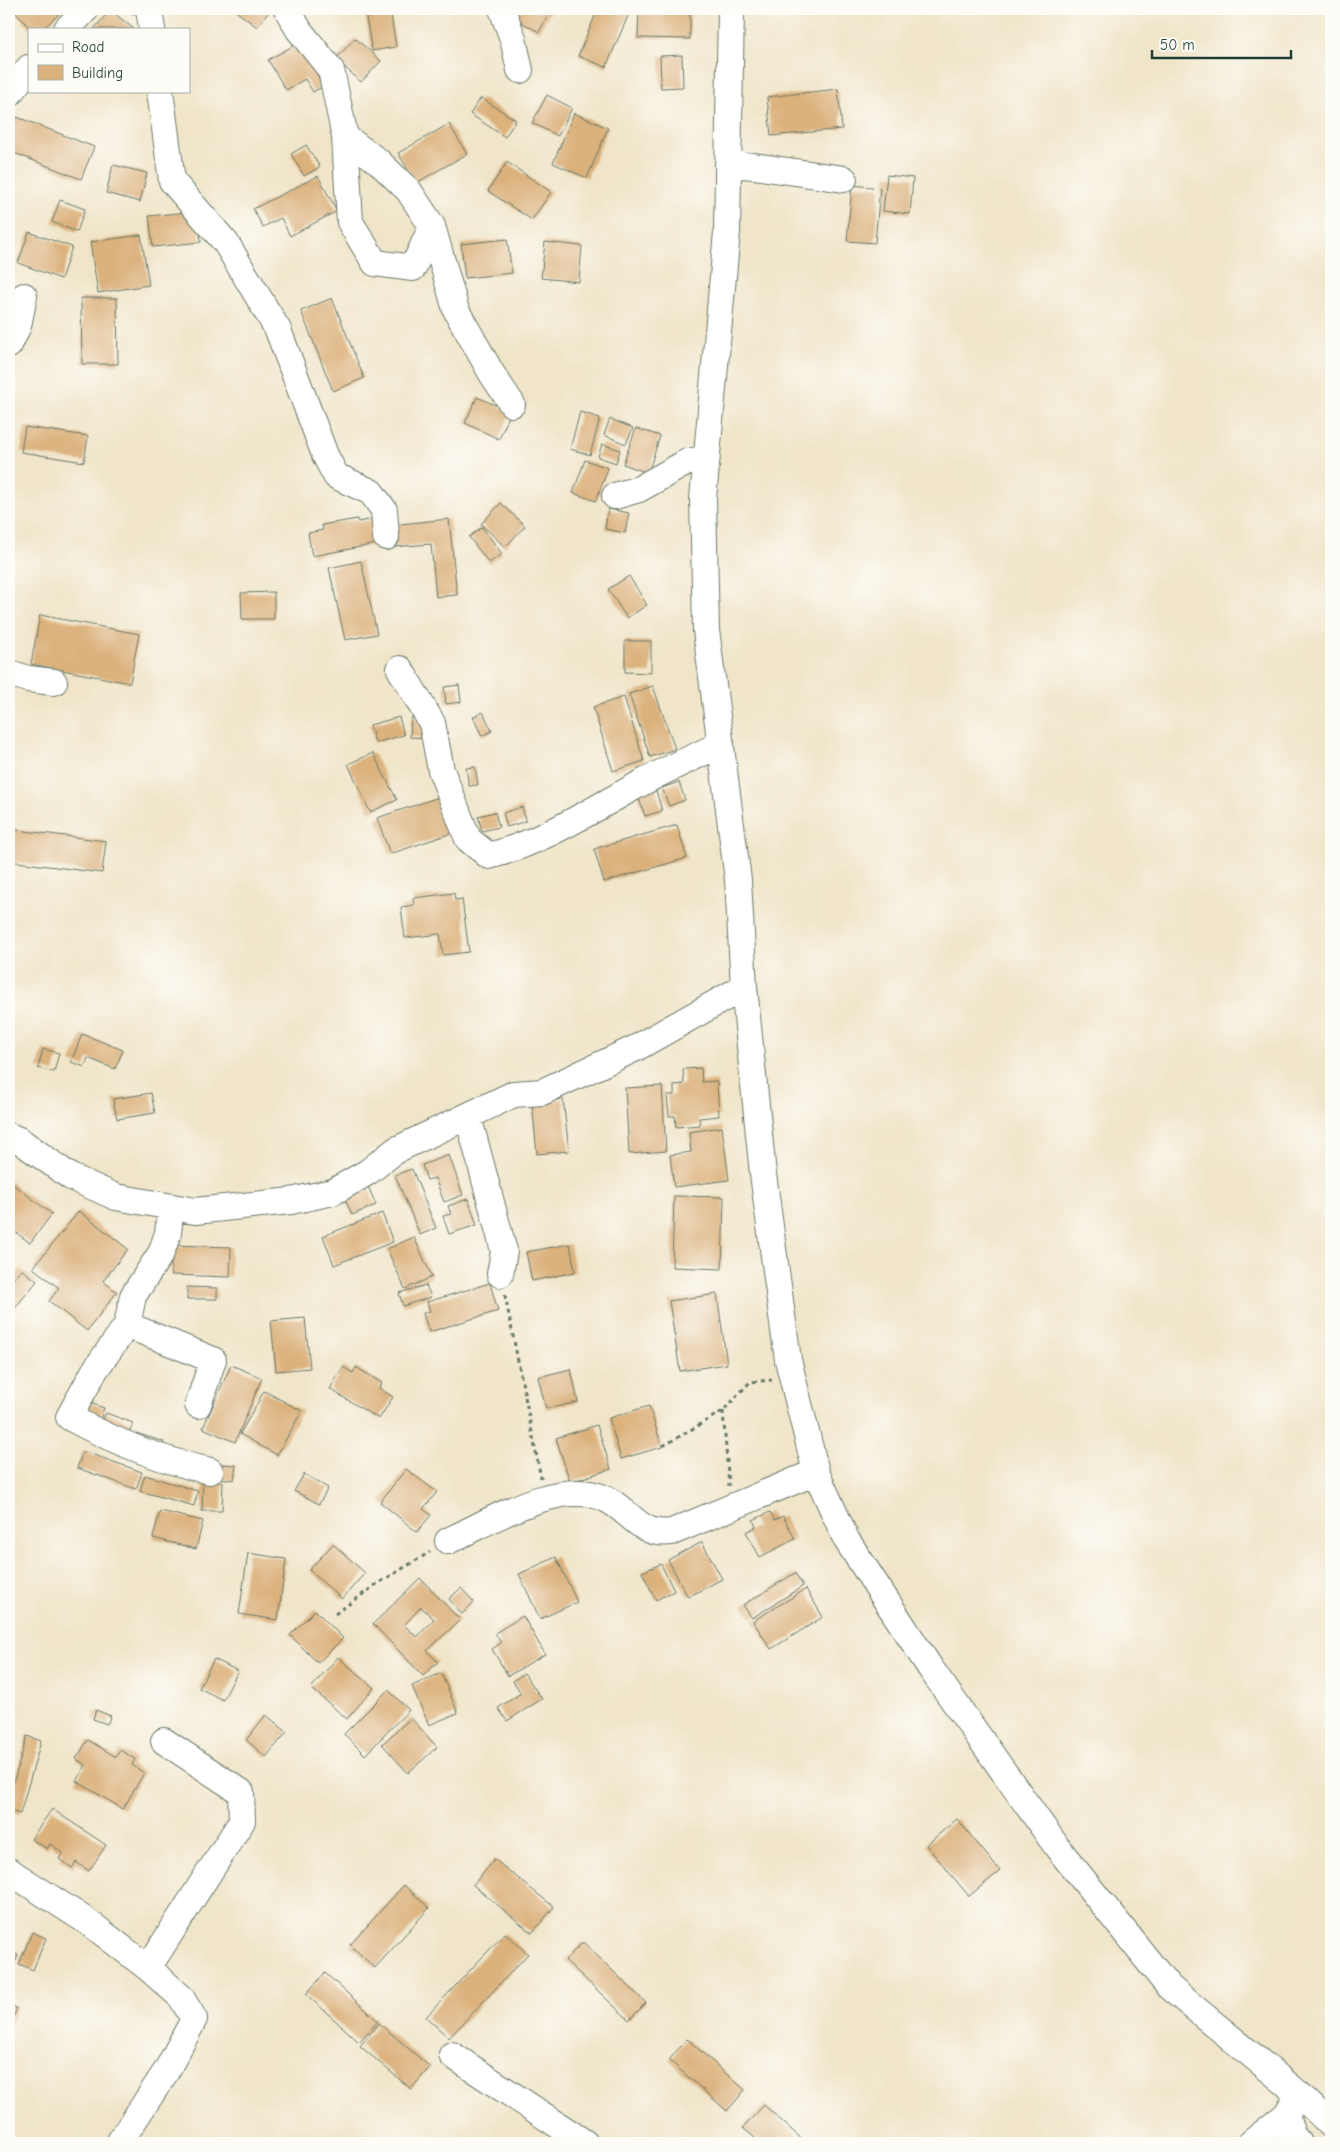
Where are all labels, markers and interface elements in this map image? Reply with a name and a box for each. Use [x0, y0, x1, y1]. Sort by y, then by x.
legend [28, 28, 190, 92]
scale bar [1152, 28, 1291, 60]
text: 50 m [1160, 36, 1195, 54]
text: Road [72, 38, 104, 56]
text: Building [72, 64, 123, 82]

